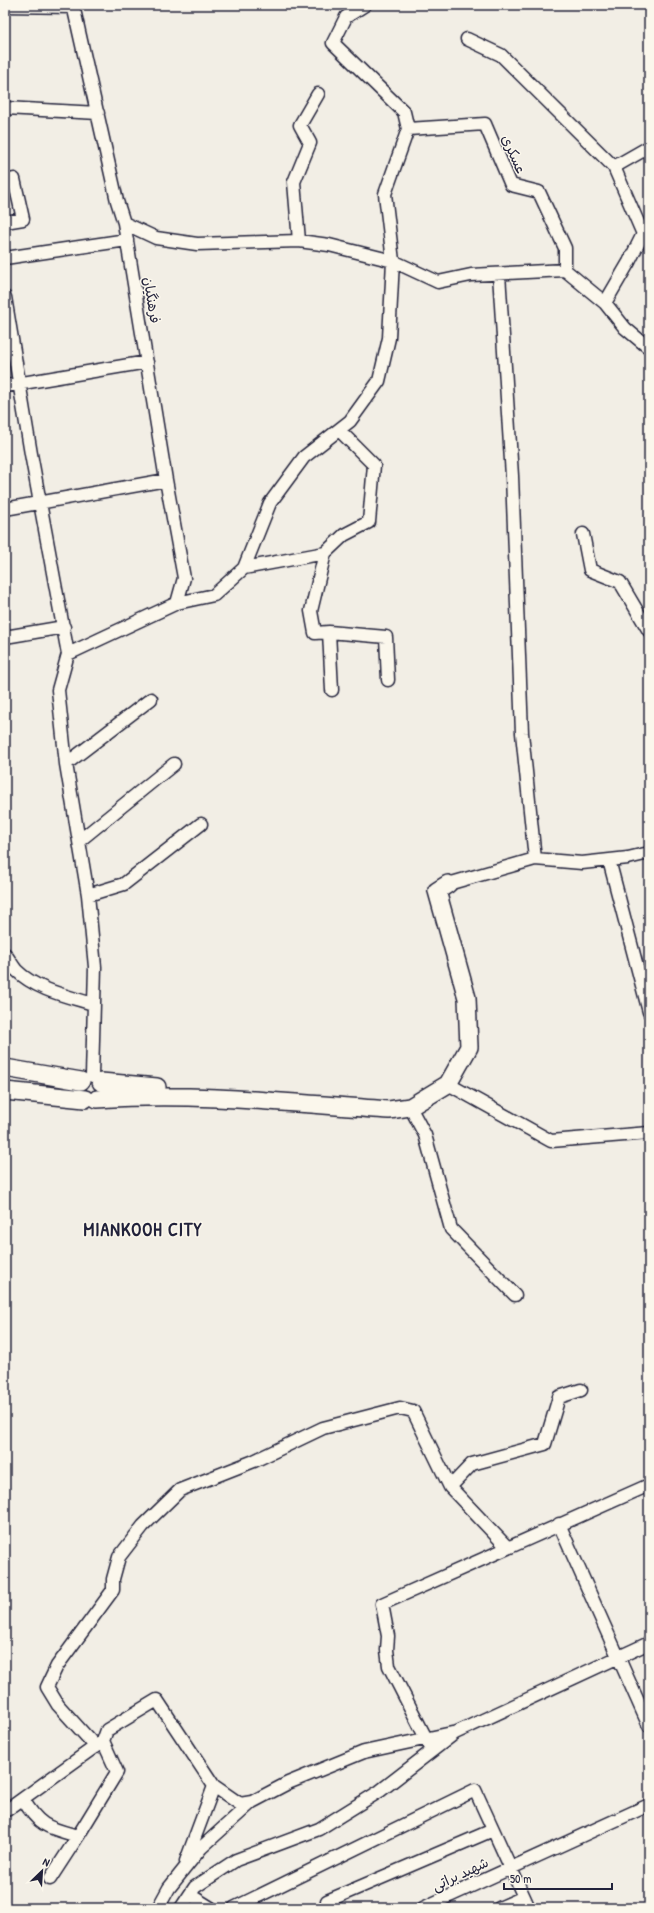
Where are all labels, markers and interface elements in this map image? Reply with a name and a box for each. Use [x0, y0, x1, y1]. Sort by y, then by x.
street label: عسکری [498, 131, 531, 176]
street label: فرهنگیان [139, 275, 166, 325]
district label: MIANKOOH CITY [84, 1217, 202, 1242]
north arrow [22, 1851, 62, 1891]
street label: شهید براتی [428, 1852, 491, 1895]
text: N [41, 1854, 52, 1870]
scale bar [504, 1865, 612, 1891]
text: 50 m [510, 1870, 531, 1887]

